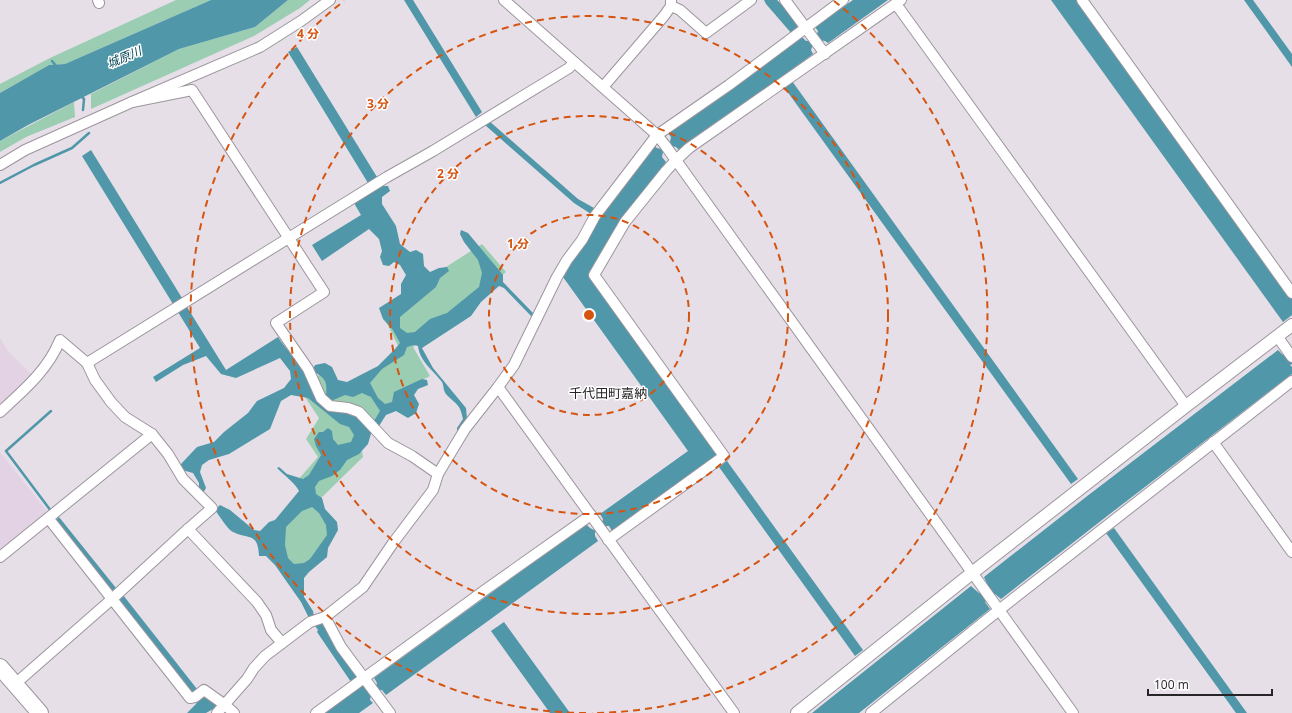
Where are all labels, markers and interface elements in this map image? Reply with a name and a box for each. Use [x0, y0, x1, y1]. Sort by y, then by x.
text: 4 分 [297, 25, 319, 42]
water label: 城原川 [104, 41, 146, 72]
text: 3 分 [367, 95, 389, 112]
text: 2 分 [437, 165, 459, 182]
text: 1 分 [507, 235, 529, 252]
centre of rings [582, 308, 596, 322]
district label: 千代田町嘉納 [569, 384, 647, 402]
scale bar [1148, 671, 1272, 697]
text: 100 m [1154, 676, 1189, 693]

